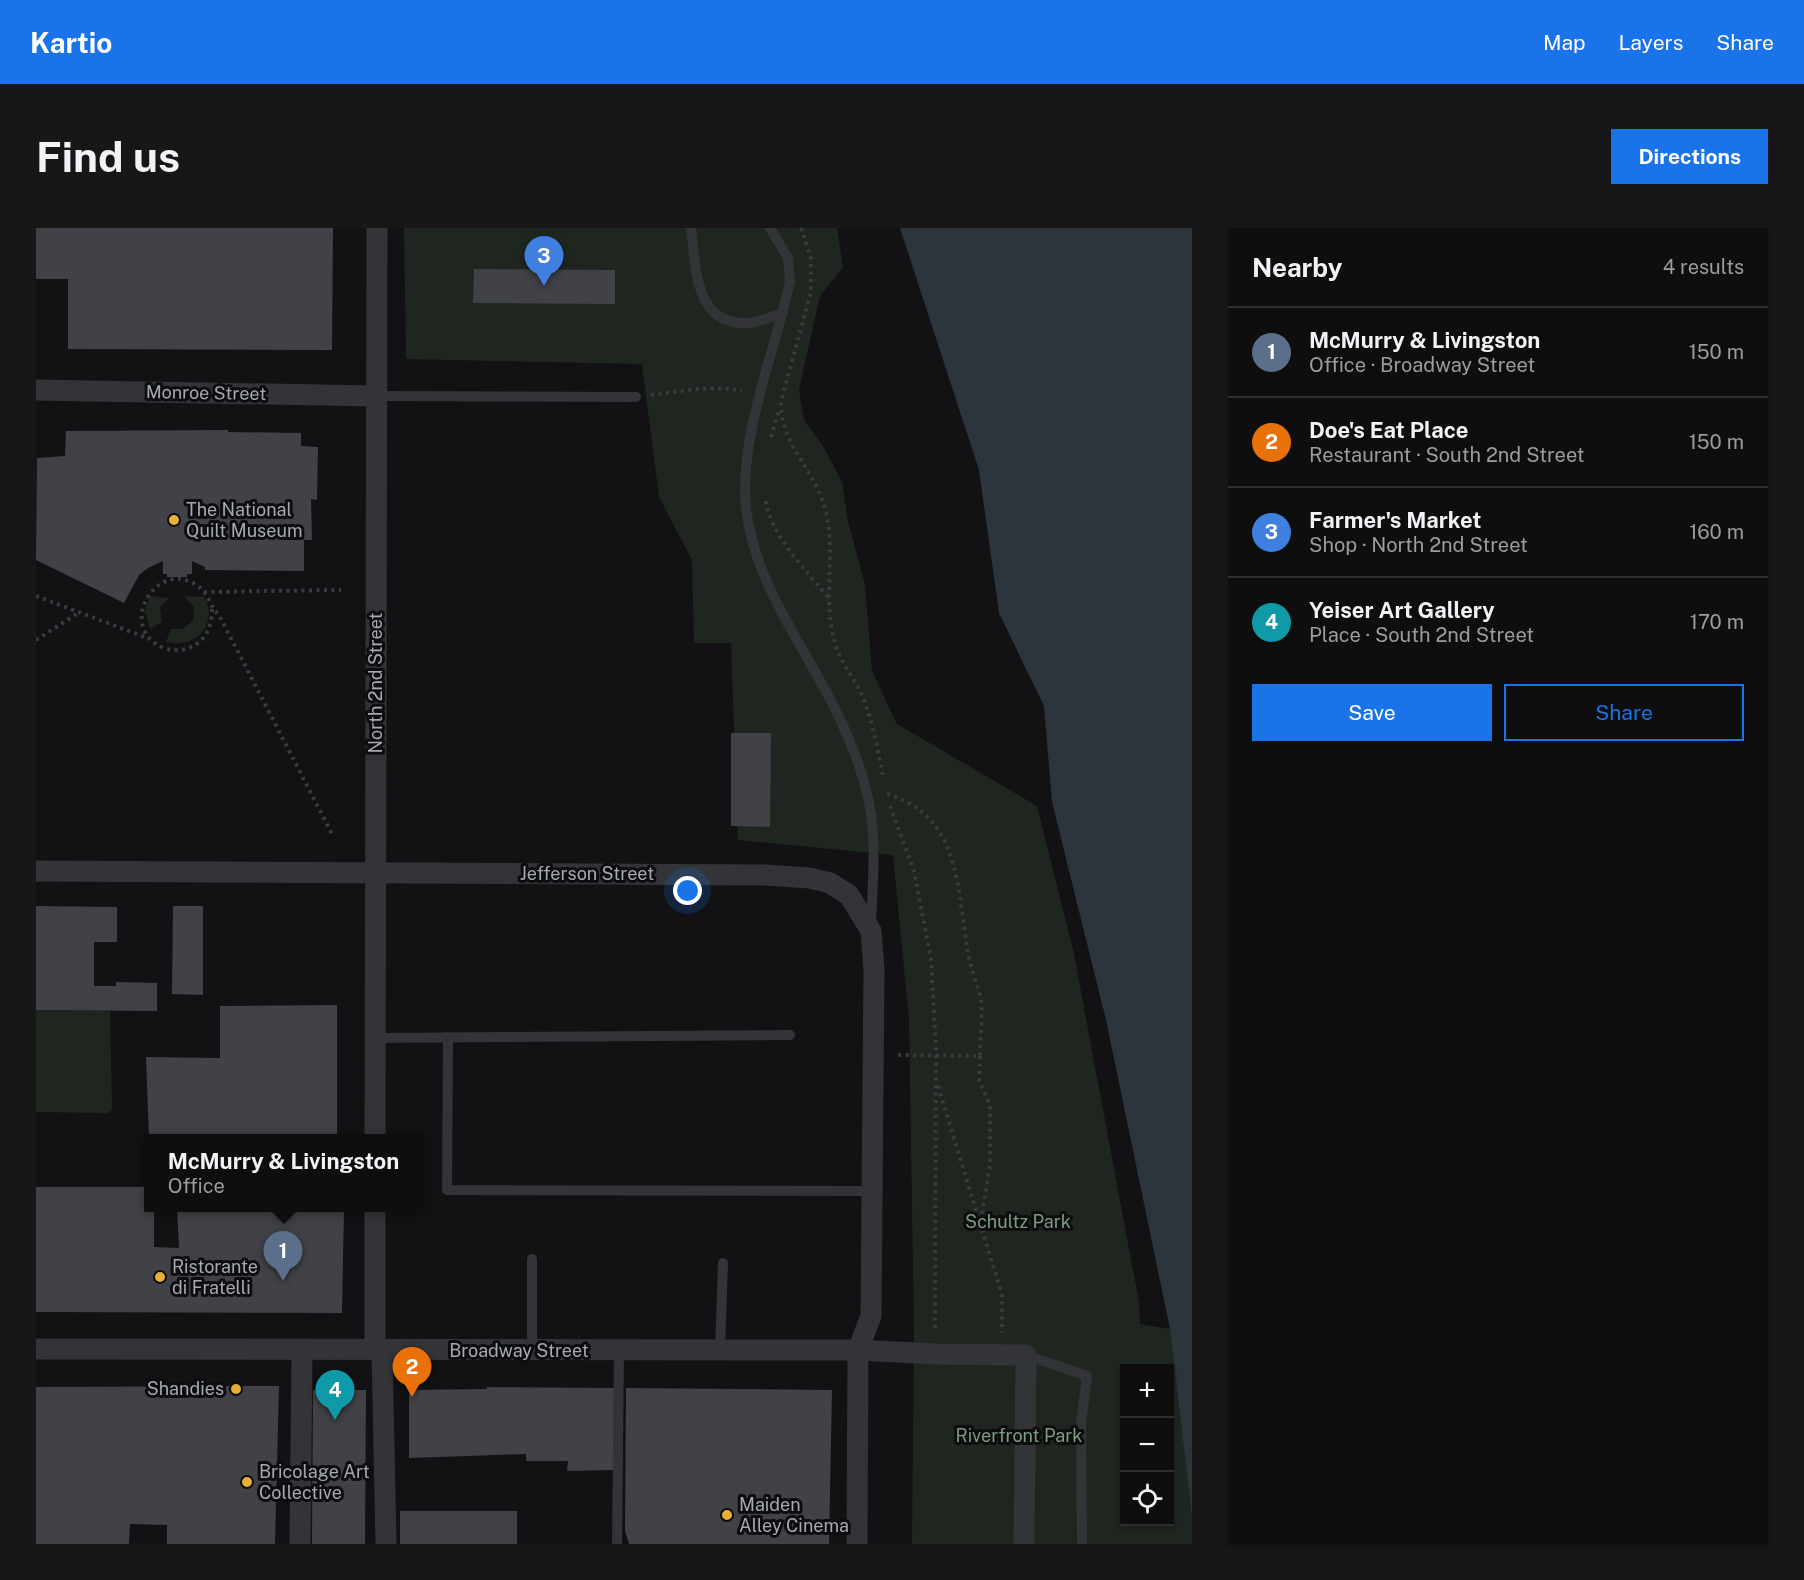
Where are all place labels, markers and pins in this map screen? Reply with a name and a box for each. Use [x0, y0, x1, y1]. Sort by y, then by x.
pin: 3 [524, 236, 564, 286]
place label: The National Quilt Museum [186, 499, 303, 541]
marker: The National Quilt Museum [167, 513, 181, 527]
pin: 1 [264, 1232, 302, 1281]
place label: Ristorante di Fratelli [172, 1256, 258, 1298]
marker: Ristorante di Fratelli [153, 1270, 167, 1284]
pin: 2 [392, 1348, 431, 1397]
pin: 4 [316, 1370, 354, 1420]
place label: Shandies [147, 1378, 224, 1399]
marker: Shandies [229, 1382, 243, 1396]
place label: Bricolage Art Collective [259, 1461, 370, 1503]
marker: Bricolage Art Collective [240, 1475, 254, 1489]
place label: Maiden Alley Cinema [739, 1494, 849, 1536]
marker: Maiden Alley Cinema [720, 1508, 734, 1522]

